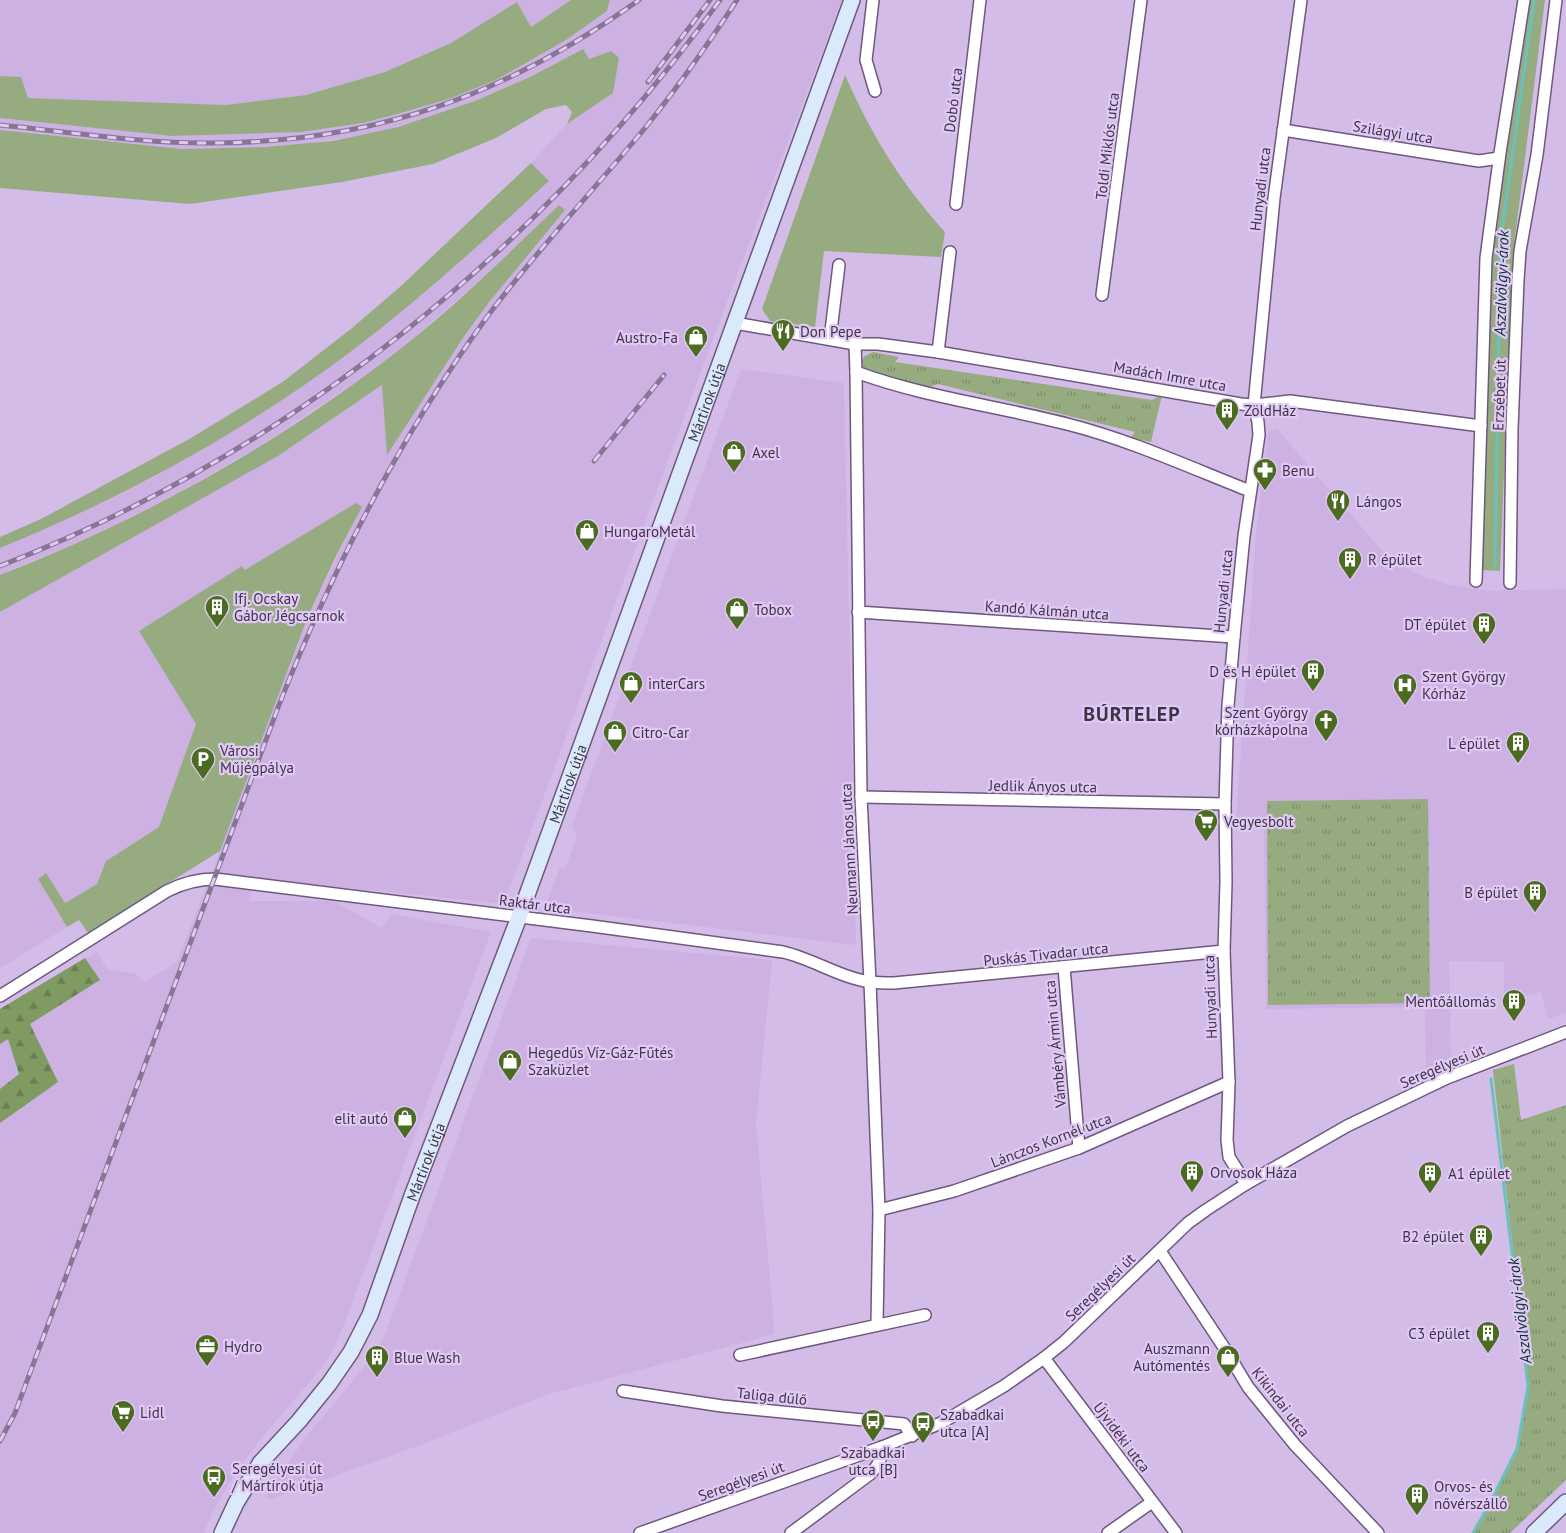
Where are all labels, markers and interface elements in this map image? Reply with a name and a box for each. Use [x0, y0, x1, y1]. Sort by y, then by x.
street label: Dobó utca [940, 66, 966, 134]
street label: Toldi Miklós utca [1091, 91, 1123, 201]
street label: Szilágyi utca [1352, 116, 1434, 148]
street label: Hunyadi utca [1245, 146, 1275, 232]
water label: Aszalvölgyi-árok [1489, 229, 1513, 337]
restaurant icon: Don Pepe [770, 318, 796, 352]
place label: Don Pepe [800, 322, 861, 341]
shop icon: Austro-Fa [683, 324, 709, 358]
place label: Austro-Fa [616, 328, 678, 347]
street label: Madách Imre utca [1112, 357, 1228, 395]
street label: Erzsébet út [1488, 359, 1510, 431]
street label: Mártírok útja [683, 360, 729, 444]
building icon: ZöldHáz [1214, 397, 1240, 431]
place label: ZöldHáz [1244, 401, 1296, 420]
shop icon: Axel [721, 439, 747, 473]
place label: Axel [752, 443, 780, 462]
pharmacy icon: Benu [1252, 457, 1278, 491]
place label: Benu [1282, 461, 1315, 480]
restaurant icon: Lángos [1325, 488, 1351, 522]
place label: Lángos [1356, 492, 1402, 511]
shop icon: HungaroMetál [574, 518, 600, 552]
place label: HungaroMetál [604, 522, 696, 541]
building icon: R épület [1337, 546, 1363, 580]
street label: Hunyadi utca [1209, 548, 1237, 634]
place label: R épület [1368, 550, 1422, 569]
place label: Ifj. Ocskay Gábor Jégcsarnok [234, 589, 346, 625]
building icon: Ifj. Ocskay Gábor Jégcsarnok [204, 594, 230, 628]
shop icon: Tobox [724, 596, 750, 630]
street label: Kandó Kálmán utca [984, 596, 1110, 624]
place label: Tobox [754, 600, 792, 619]
building icon: DT épület [1471, 611, 1497, 645]
place label: DT épület [1404, 615, 1466, 634]
building icon: D és H épület [1300, 658, 1326, 692]
place label: D és H épület [1209, 662, 1296, 681]
place label: Szent György Kórház [1422, 667, 1506, 703]
shop icon: interCars [618, 670, 644, 704]
hospital icon: Szent György Kórház [1392, 672, 1418, 706]
place label: interCars [648, 674, 705, 693]
district label: BÚRTELEP [1083, 701, 1181, 727]
place label: Szent György kórházkápolna [1215, 703, 1308, 739]
church icon: Szent György kórházkápolna [1313, 708, 1339, 742]
shop icon: Citro-Car [602, 719, 628, 753]
place label: Citro-Car [632, 723, 689, 742]
building icon: L épület [1505, 730, 1531, 764]
place label: L épület [1448, 734, 1500, 753]
place label: Városi Műjégpálya [219, 741, 294, 777]
street label: Mártírok útja [544, 742, 590, 826]
parking icon: Városi Műjégpálya [190, 746, 216, 780]
street label: Jedlik Ányos utca [988, 776, 1097, 796]
street label: Neumann János utca [836, 783, 862, 915]
supermarket icon: Vegyesbolt [1193, 808, 1219, 842]
place label: Vegyesbolt [1223, 812, 1294, 831]
building icon: B épület [1522, 879, 1548, 913]
place label: B épület [1464, 883, 1518, 902]
street label: Raktár utca [498, 890, 572, 918]
street label: Puskás Tivadar utca [983, 938, 1109, 970]
street label: Hunyadi utca [1199, 955, 1221, 1039]
street label: Vámbéry Ármin utca [1040, 980, 1070, 1109]
building icon: Mentőállomás [1501, 988, 1527, 1022]
place label: Mentőállomás [1405, 992, 1496, 1011]
street label: Seregélyesi út [1397, 1040, 1487, 1092]
place label: Hegedűs Víz-Gáz-Fűtés Szaküzlet [528, 1043, 673, 1079]
shop icon: Hegedűs Víz-Gáz-Fűtés Szaküzlet [497, 1048, 523, 1082]
shop icon: elit autó [392, 1105, 418, 1139]
street label: Lánczos Kornél utca [988, 1108, 1114, 1172]
place label: elit autó [334, 1109, 388, 1128]
street label: Mártírok útja [401, 1120, 449, 1204]
building icon: Orvosok Háza [1179, 1159, 1205, 1193]
building icon: A1 épület [1417, 1160, 1443, 1194]
place label: Orvosok Háza [1210, 1163, 1297, 1182]
place label: A1 épület [1448, 1164, 1510, 1183]
building icon: B2 épület [1468, 1223, 1494, 1257]
place label: B2 épület [1402, 1227, 1464, 1246]
street label: Seregélyesi út [1061, 1249, 1139, 1325]
water label: Aszalvölgyi-árok [1503, 1256, 1536, 1366]
building icon: C3 épület [1475, 1320, 1501, 1354]
place label: C3 épület [1408, 1324, 1470, 1343]
office icon: Hydro [194, 1333, 220, 1367]
place label: Hydro [224, 1337, 262, 1356]
place label: Auszmann Autómentés [1133, 1339, 1210, 1375]
building icon: Blue Wash [364, 1344, 390, 1378]
shop icon: Auszmann Autómentés [1215, 1344, 1241, 1378]
place label: Blue Wash [394, 1348, 460, 1367]
street label: Kikindai utca [1248, 1363, 1314, 1441]
street label: Taliga dűlő [736, 1383, 808, 1409]
street label: Újvidéki utca [1089, 1398, 1155, 1476]
supermarket icon: Lidl [110, 1399, 136, 1433]
place label: Lidl [140, 1403, 165, 1422]
place label: Szabadkai utca [A] [940, 1405, 1004, 1441]
bus stop icon: Szabadkai utca [B] [860, 1408, 886, 1442]
bus stop icon: Szabadkai utca [A] [910, 1410, 936, 1444]
place label: Szabadkai utca [B] [841, 1443, 905, 1479]
street label: Seregélyesi út [695, 1457, 787, 1505]
place label: Seregélyesi út / Mártírok útja [231, 1459, 324, 1495]
bus stop icon: Seregélyesi út / Mártírok útja [201, 1464, 227, 1498]
place label: Orvos- és nővérszálló [1434, 1477, 1507, 1513]
building icon: Orvos- és nővérszálló [1404, 1482, 1430, 1516]

